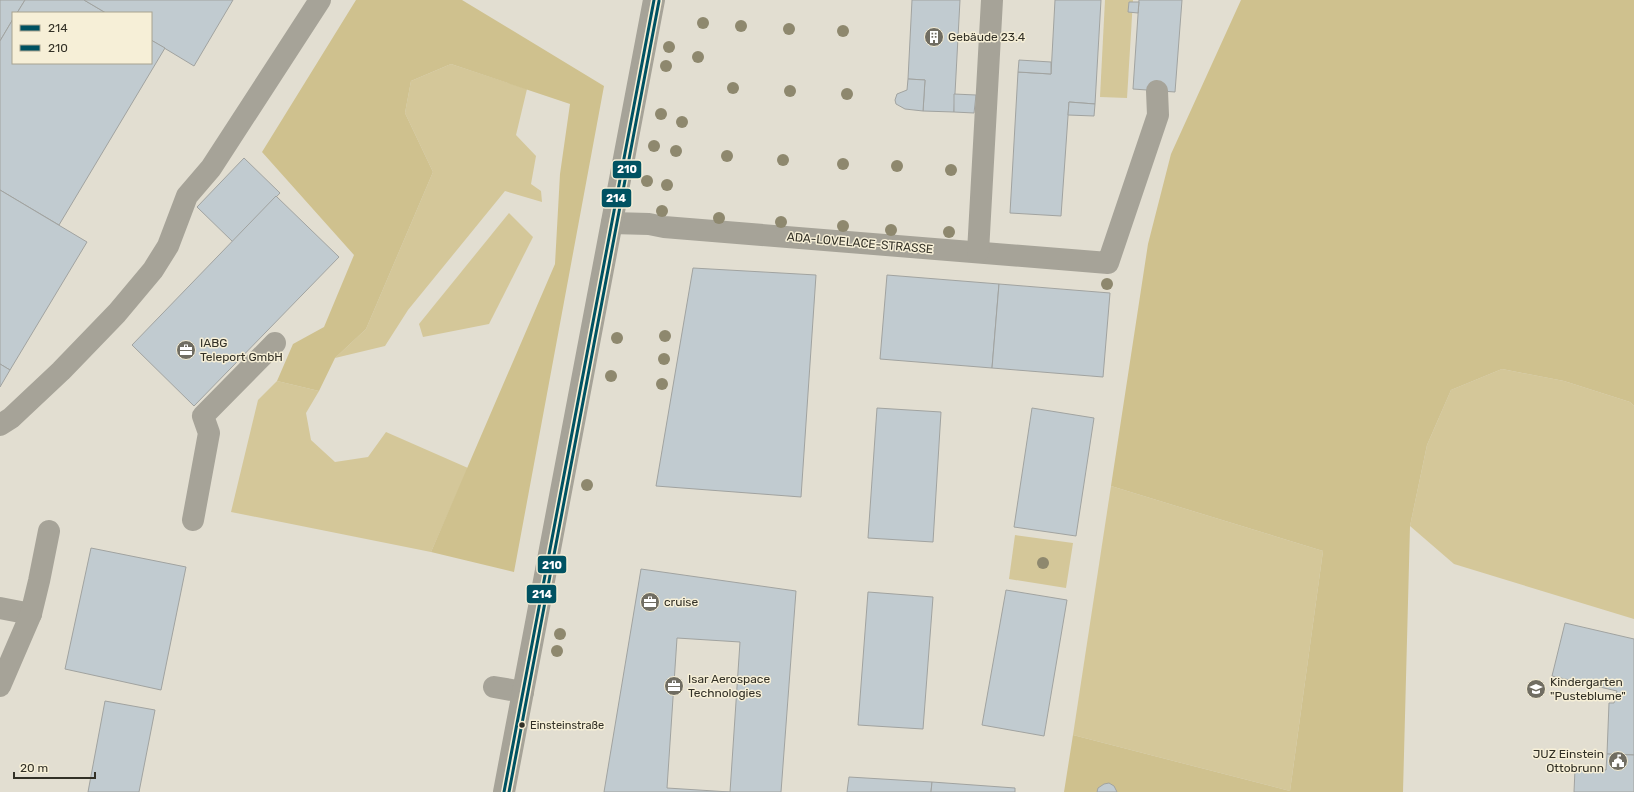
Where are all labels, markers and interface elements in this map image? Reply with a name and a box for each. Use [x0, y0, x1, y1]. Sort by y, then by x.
legend [12, 12, 152, 64]
text: 214 [48, 21, 68, 35]
building icon: Gebäude 23.4 [923, 26, 945, 48]
place label: Gebäude 23.4 [948, 30, 1026, 44]
text: 210 [48, 41, 68, 55]
line badge: 210 [612, 160, 642, 179]
text: 210 [617, 163, 637, 176]
line badge: 214 [601, 188, 632, 208]
text: 214 [606, 192, 627, 205]
street label: ADA-LOVELACE-STRASSE [786, 230, 934, 256]
place label: IABG Teleport GmbH [200, 336, 283, 364]
office icon: IABG Teleport GmbH [175, 339, 197, 361]
line badge: 210 [537, 555, 567, 574]
text: 210 [542, 559, 562, 572]
line badge: 214 [526, 584, 557, 604]
text: 214 [532, 588, 553, 601]
office icon: cruise [639, 591, 661, 613]
place label: cruise [664, 595, 698, 609]
place label: Isar Aerospace Technologies [688, 672, 770, 700]
office icon: Isar Aerospace Technologies [663, 675, 685, 697]
place label: Kindergarten "Pusteblume" [1550, 675, 1626, 703]
school or university icon: Kindergarten "Pusteblume" [1525, 678, 1547, 700]
place label: Einsteinstraße [530, 719, 604, 732]
marker: Einsteinstraße [517, 720, 527, 730]
place label: JUZ Einstein Ottobrunn [1533, 747, 1604, 775]
public building icon: JUZ Einstein Ottobrunn [1607, 750, 1629, 772]
scale bar [14, 754, 95, 780]
text: 20 m [20, 761, 48, 775]

